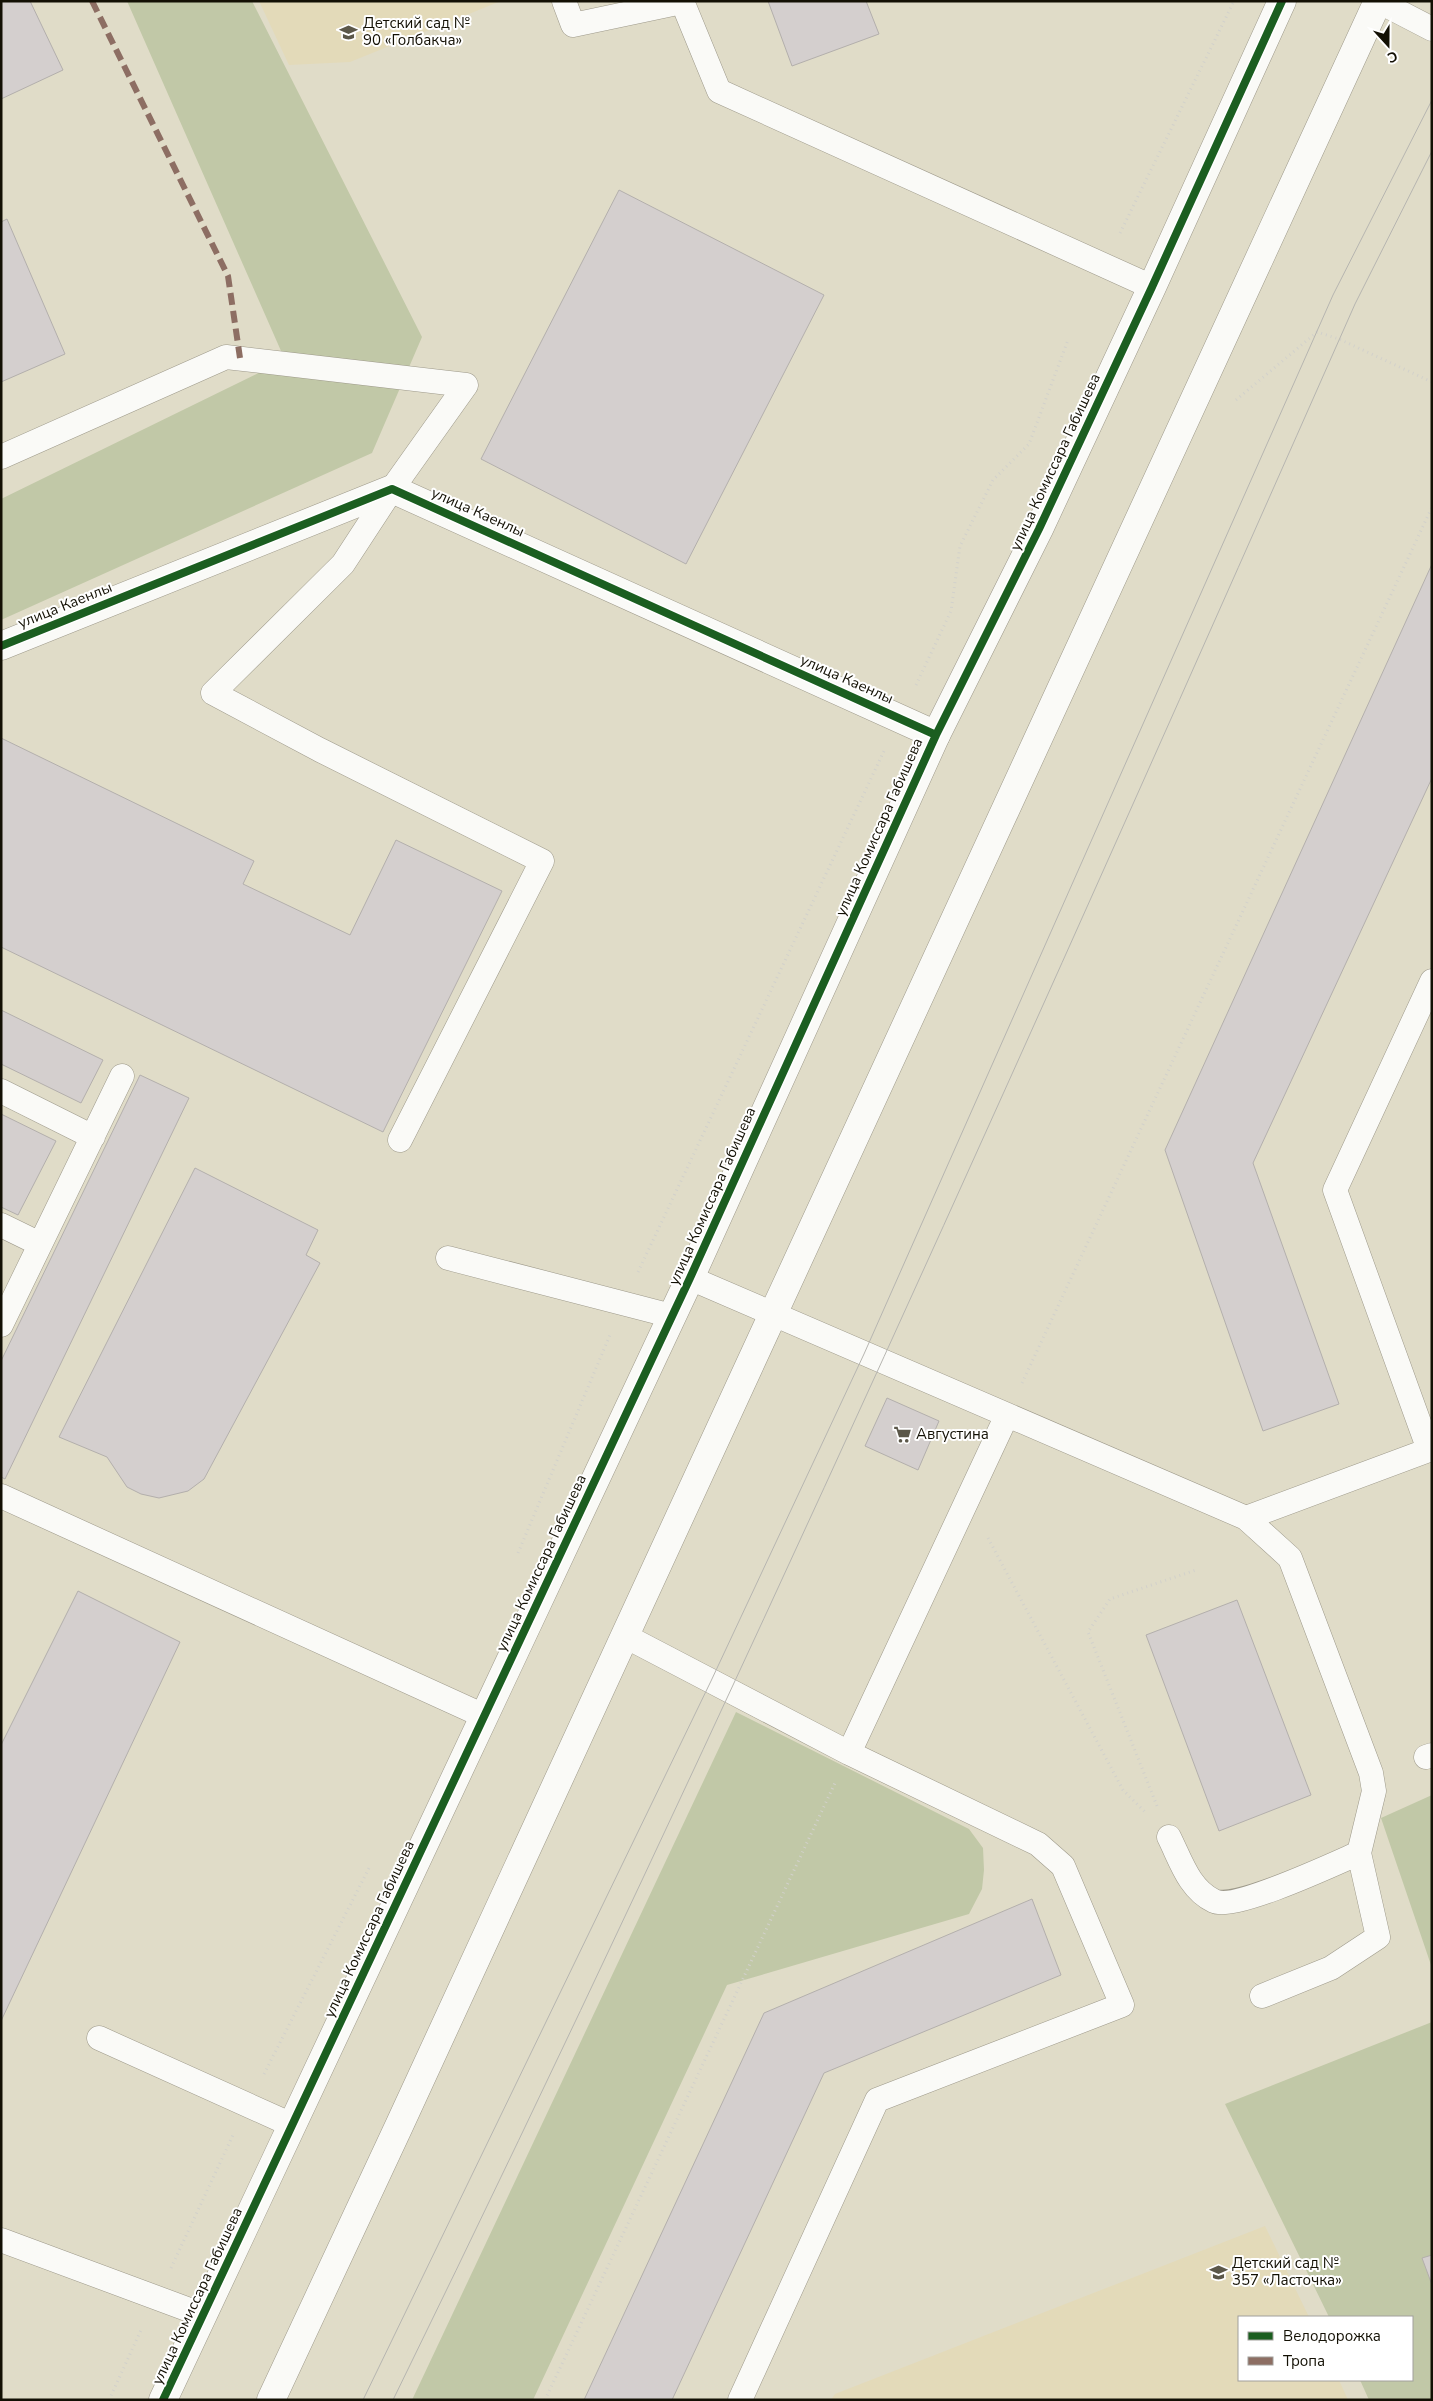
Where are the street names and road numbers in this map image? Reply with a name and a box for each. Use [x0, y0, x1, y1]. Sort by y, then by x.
street label: улица Комиссара Габишева [1005, 370, 1105, 554]
street label: улица Каенлы [428, 483, 528, 541]
street label: улица Каенлы [15, 577, 115, 633]
street label: улица Каенлы [797, 650, 897, 708]
street label: улица Комиссара Габишева [831, 735, 927, 919]
street label: улица Комиссара Габишева [664, 1104, 760, 1288]
street label: улица Комиссара Габишева [491, 1471, 591, 1655]
street label: улица Комиссара Габишева [319, 1837, 419, 2021]
street label: улица Комиссара Габишева [147, 2204, 247, 2388]

